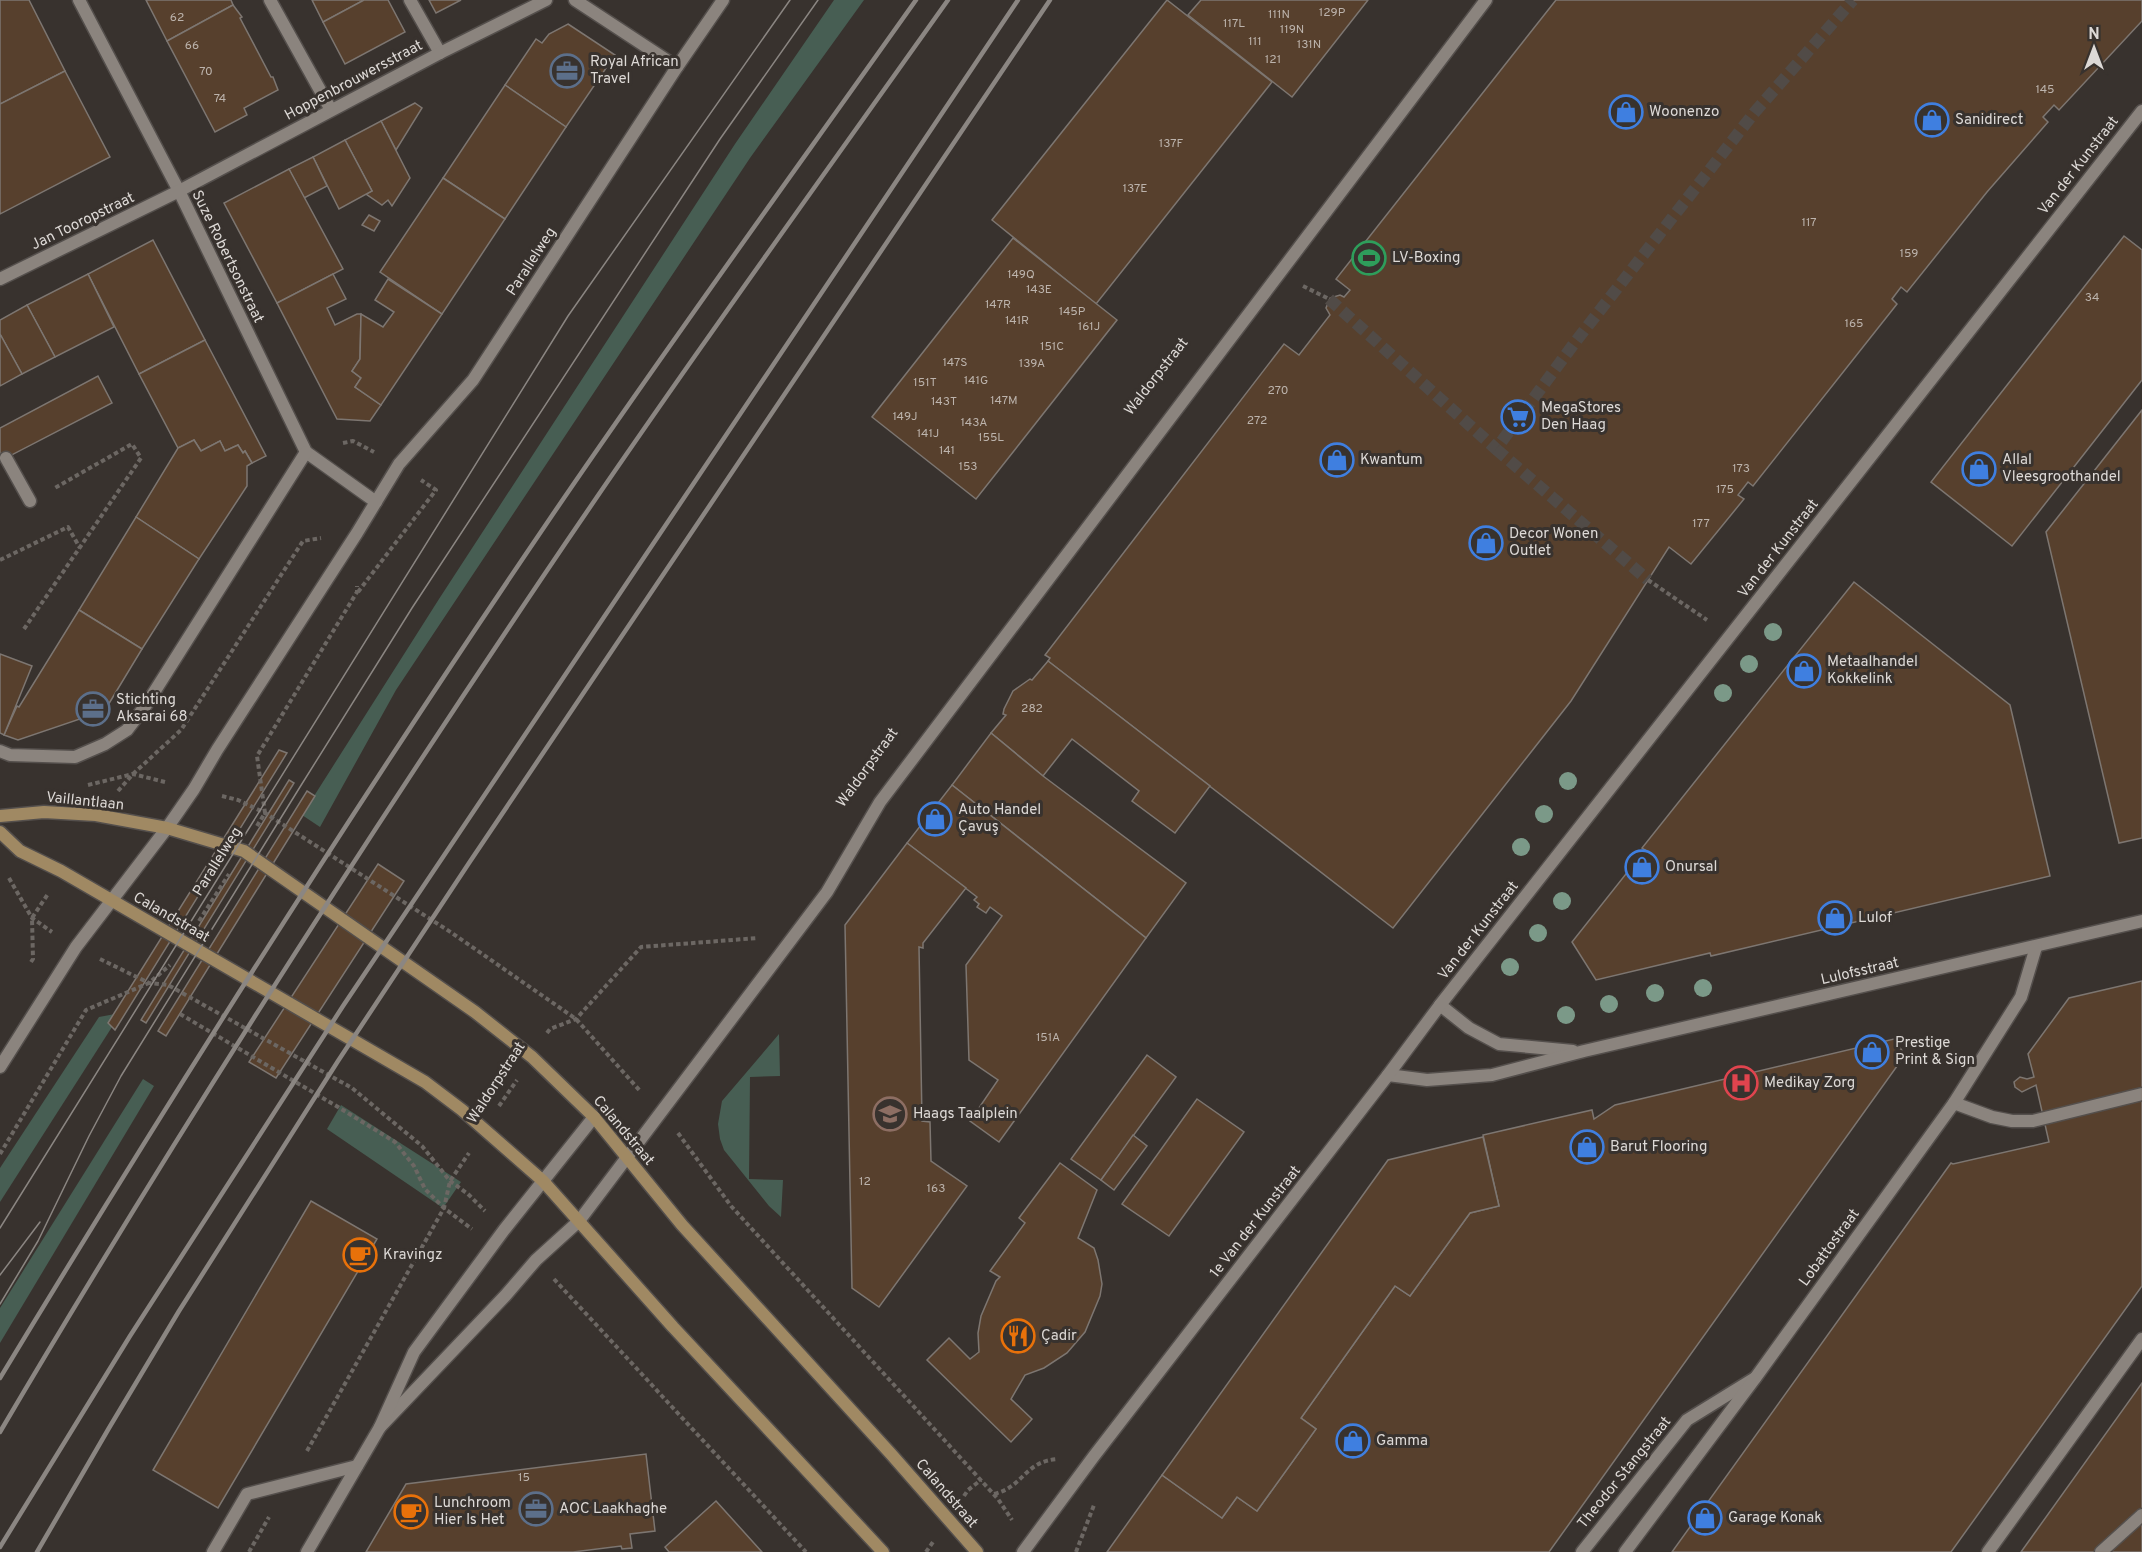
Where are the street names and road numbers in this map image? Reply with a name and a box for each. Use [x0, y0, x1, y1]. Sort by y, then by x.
street label: Hoppenbrouwersstraat [282, 37, 426, 125]
street label: Van der Kunstraat [2034, 113, 2124, 219]
street label: Suze Robertsonstraat [187, 188, 267, 326]
street label: Jan Tooropstraat [28, 189, 138, 255]
street label: Parallelweg [503, 224, 561, 300]
street label: Waldorpstraat [1121, 334, 1193, 420]
street label: Van der Kunstraat [1734, 496, 1824, 602]
street label: Waldorpstraat [833, 725, 903, 811]
street label: Vaillantlaan [45, 788, 125, 816]
street label: Parallelweg [189, 824, 247, 900]
street label: Van der Kunstraat [1434, 878, 1524, 984]
street label: Calandstraat [129, 888, 213, 948]
street label: Lulofsstraat [1819, 954, 1901, 990]
street label: Waldorpstraat [464, 1039, 530, 1127]
street label: Calandstraat [588, 1092, 658, 1170]
street label: 1e Van der Kunstraat [1206, 1162, 1306, 1282]
street label: Lobattostraat [1796, 1206, 1864, 1290]
street label: Theodor Stangstraat [1574, 1413, 1676, 1533]
street label: Calandstraat [911, 1456, 981, 1532]

